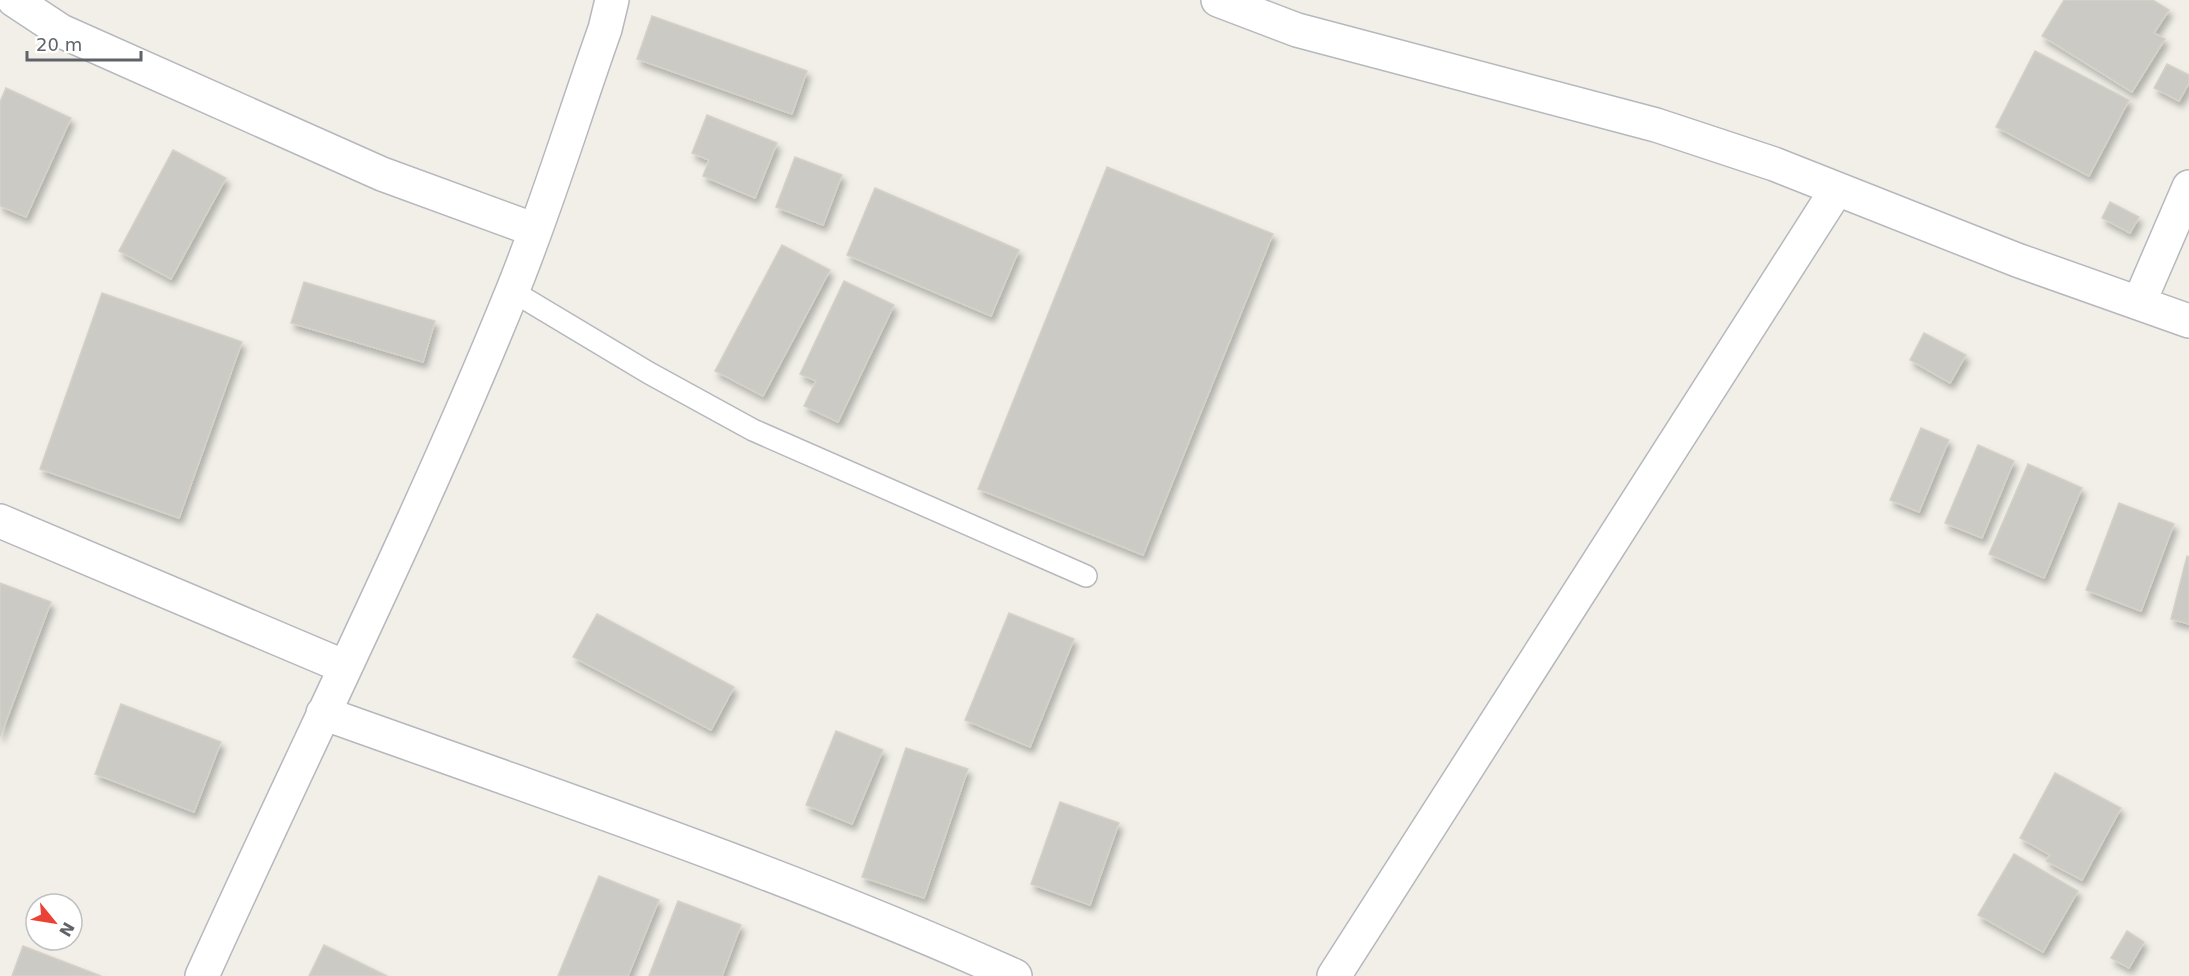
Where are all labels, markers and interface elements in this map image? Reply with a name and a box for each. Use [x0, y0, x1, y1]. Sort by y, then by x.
scale bar [27, 24, 141, 62]
text: 20 m [36, 34, 82, 55]
north arrow [24, 892, 84, 952]
text: N [55, 919, 78, 940]

